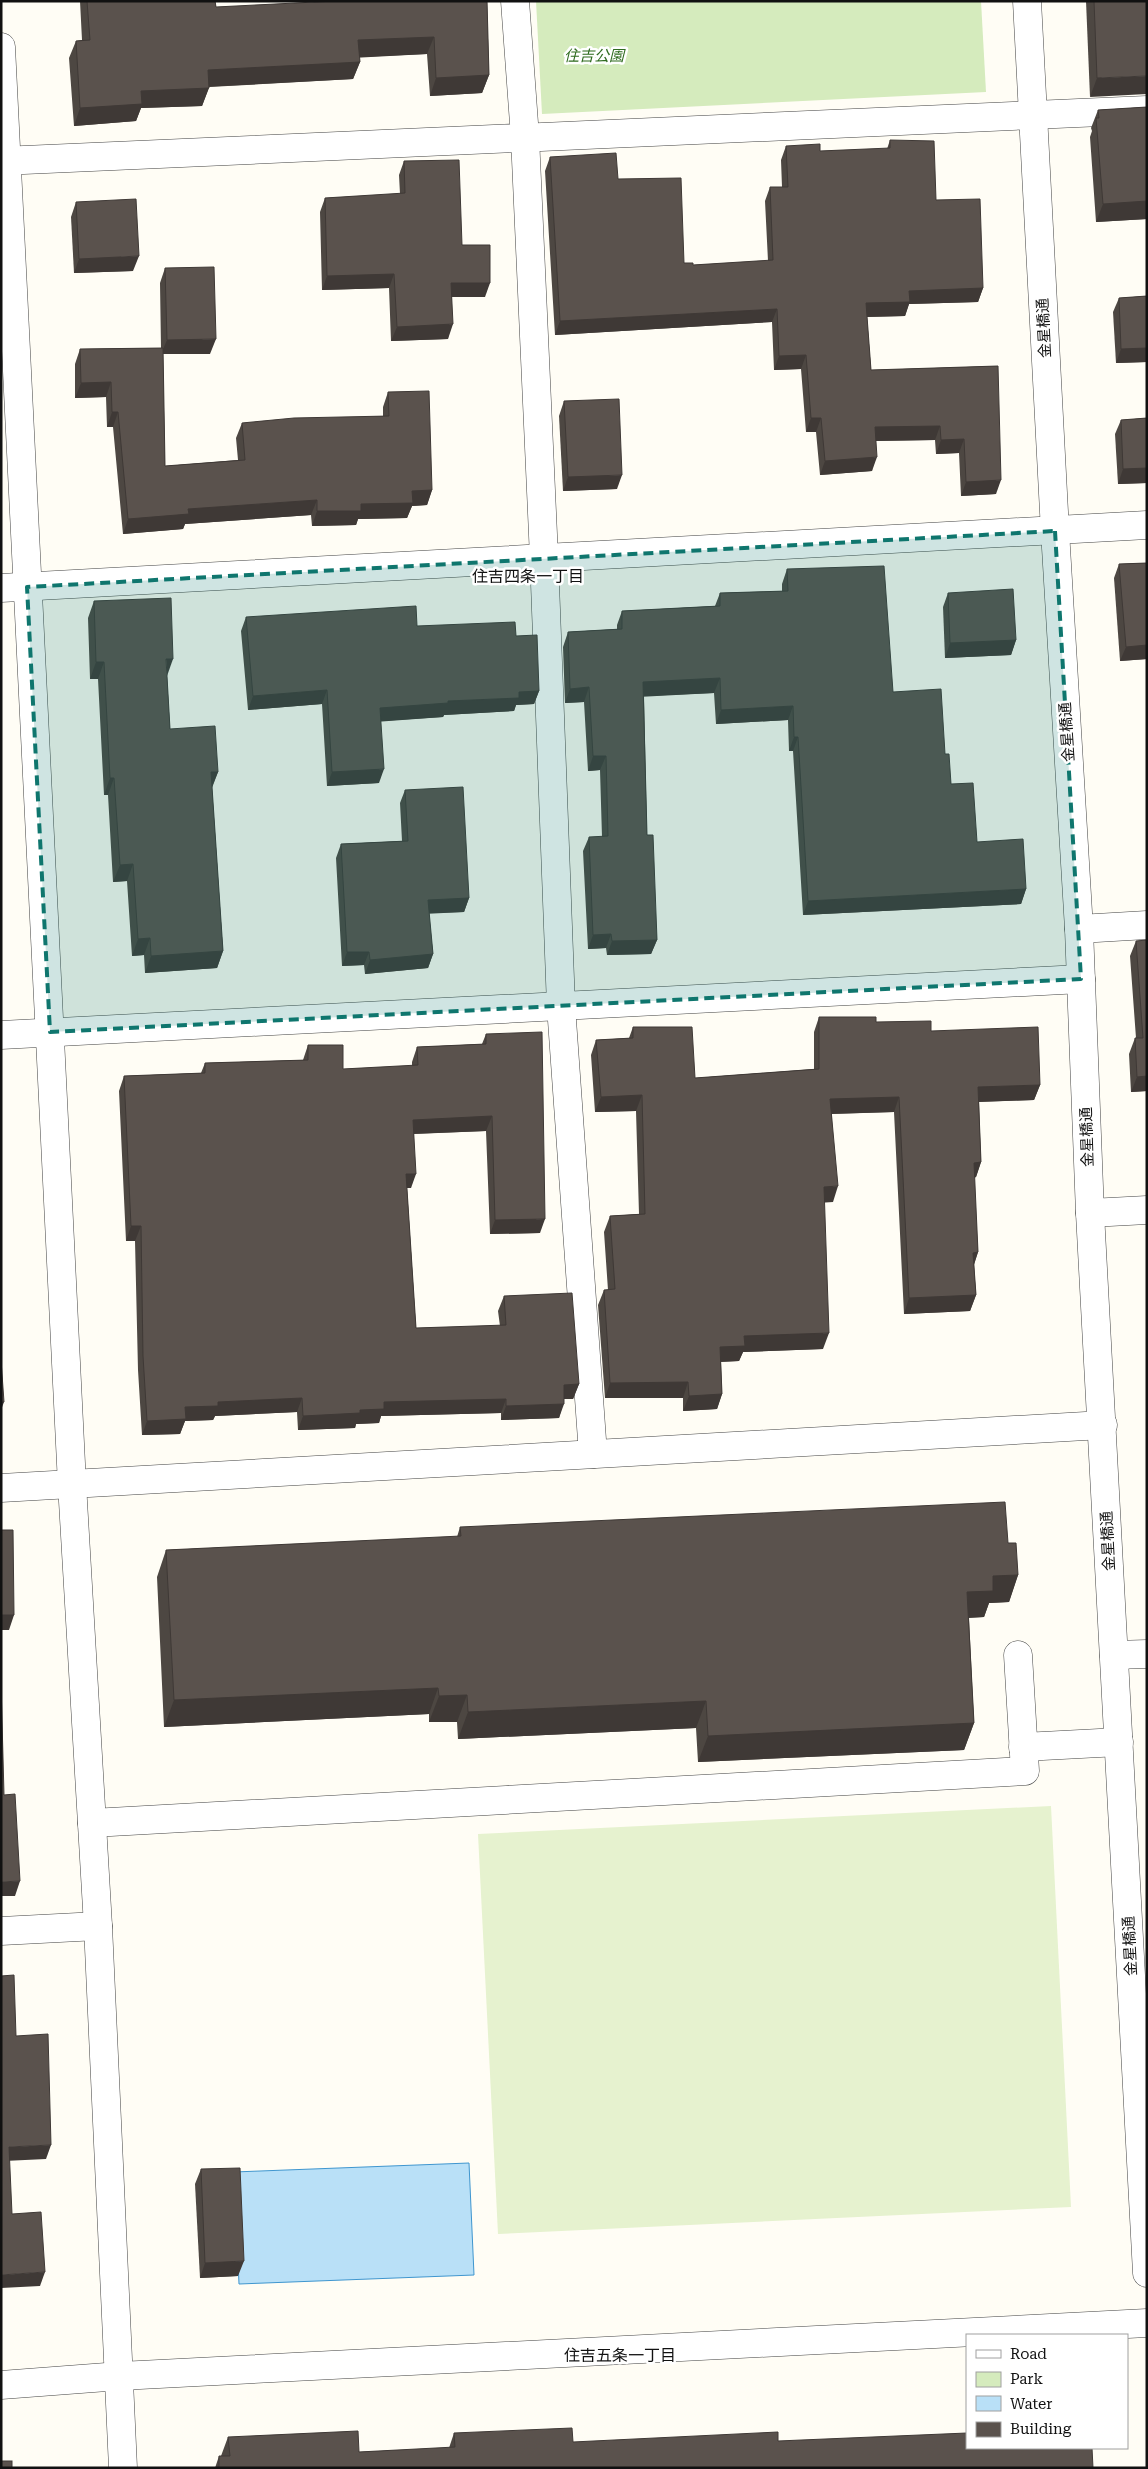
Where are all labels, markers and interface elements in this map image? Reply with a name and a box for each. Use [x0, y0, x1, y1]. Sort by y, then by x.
park label: 住吉公園 [564, 47, 626, 65]
street label: 金星橋通 [1033, 298, 1055, 358]
district label: 住吉四条一丁目 [472, 567, 584, 586]
street label: 金星橋通 [1056, 701, 1078, 763]
street label: 金星橋通 [1077, 1107, 1097, 1167]
street label: 金星橋通 [1097, 1511, 1119, 1571]
street label: 金星橋通 [1119, 1916, 1141, 1976]
legend [966, 2334, 1128, 2449]
text: Road [1010, 2345, 1047, 2363]
district label: 住吉五条一丁目 [564, 2346, 676, 2365]
text: Park [1010, 2370, 1044, 2388]
text: Water [1010, 2395, 1052, 2413]
text: Building [1010, 2420, 1072, 2438]

